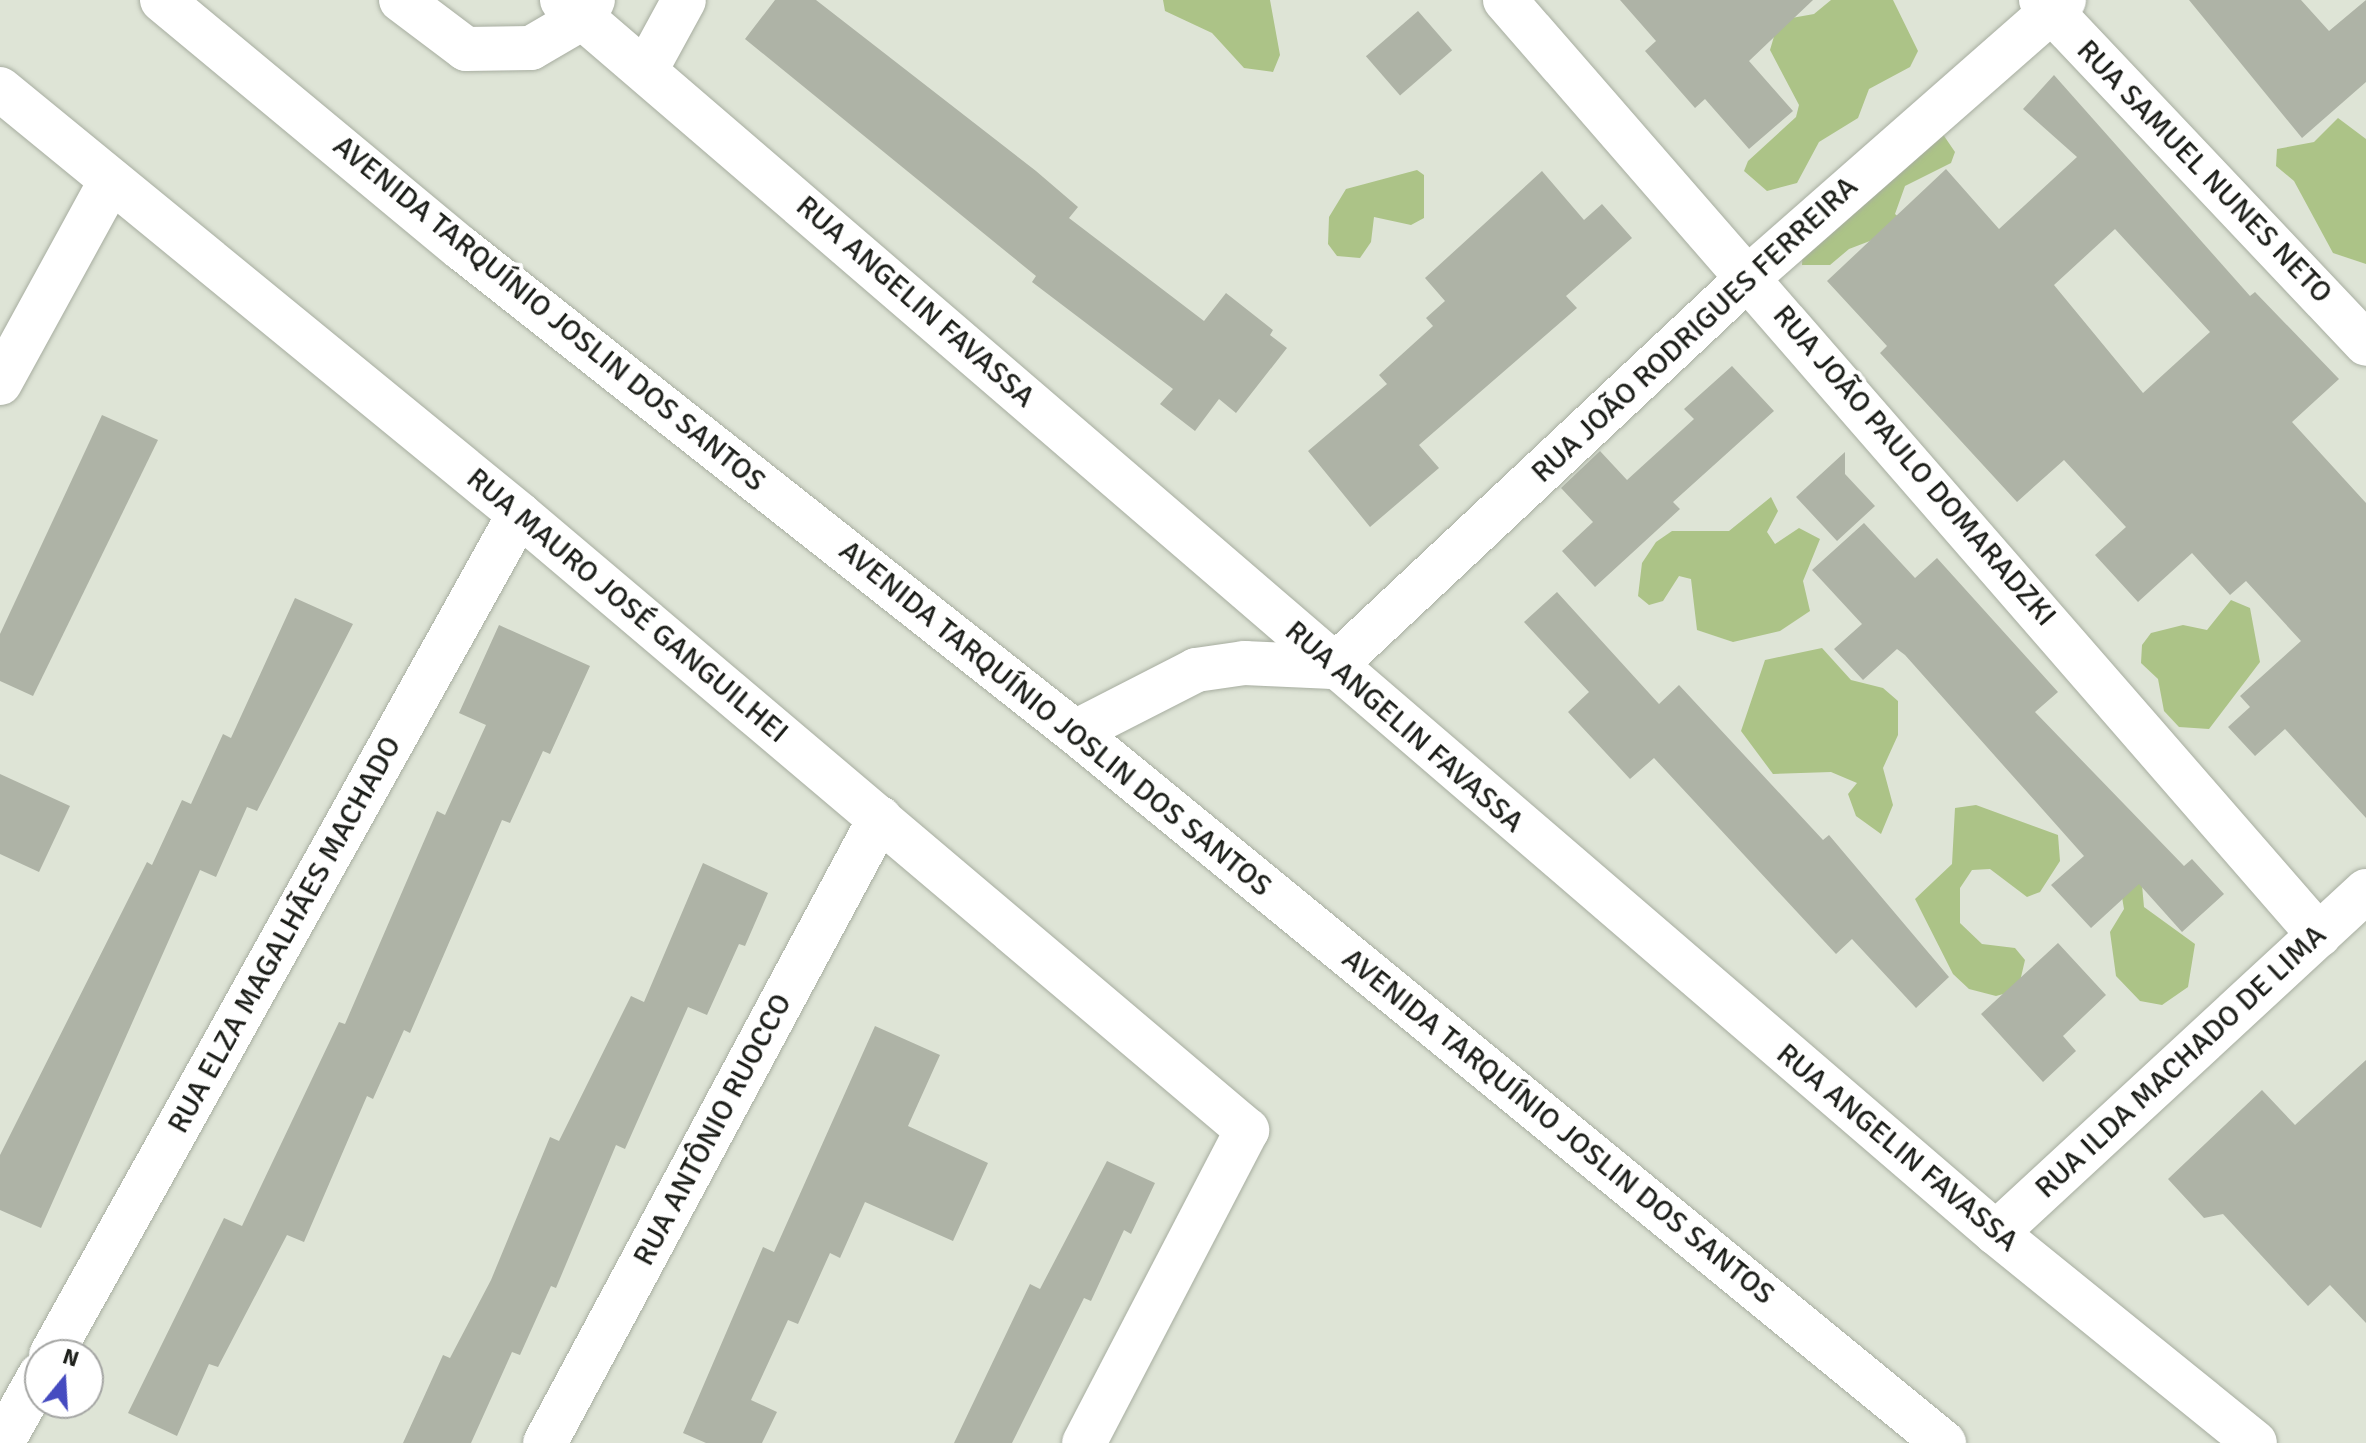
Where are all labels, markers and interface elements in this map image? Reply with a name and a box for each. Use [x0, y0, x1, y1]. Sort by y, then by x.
street label: RUA SAMUEL NUNES NETO [2069, 33, 2339, 311]
street label: AVENIDA TARQUÍNIO JOSLIN DOS SANTOS [326, 128, 772, 500]
street label: RUA JOÃO RODRIGUES FERREIRA [1524, 169, 1866, 491]
street label: RUA ANGELIN FAVASSA [788, 189, 1042, 415]
street label: RUA JOÃO PAULO DOMARADZKI [1765, 298, 2063, 634]
street label: RUA MAURO JOSÉ GANGUILHEI [459, 461, 795, 751]
street label: AVENIDA TARQUÍNIO JOSLIN DOS SANTOS [832, 533, 1278, 905]
street label: RUA ANGELIN FAVASSA [1277, 614, 1531, 840]
street label: RUA ELZA MAGALHÃES MACHADO [161, 730, 409, 1140]
street label: RUA ILDA MACHADO DE LIMA [2028, 918, 2334, 1206]
street label: AVENIDA TARQUÍNIO JOSLIN DOS SANTOS [1335, 941, 1781, 1313]
street label: RUA ANTÔNIO RUOCCO [626, 988, 800, 1272]
street label: RUA ANGELIN FAVASSA [1769, 1036, 2025, 1260]
north arrow [24, 1339, 104, 1419]
text: N [59, 1342, 82, 1373]

